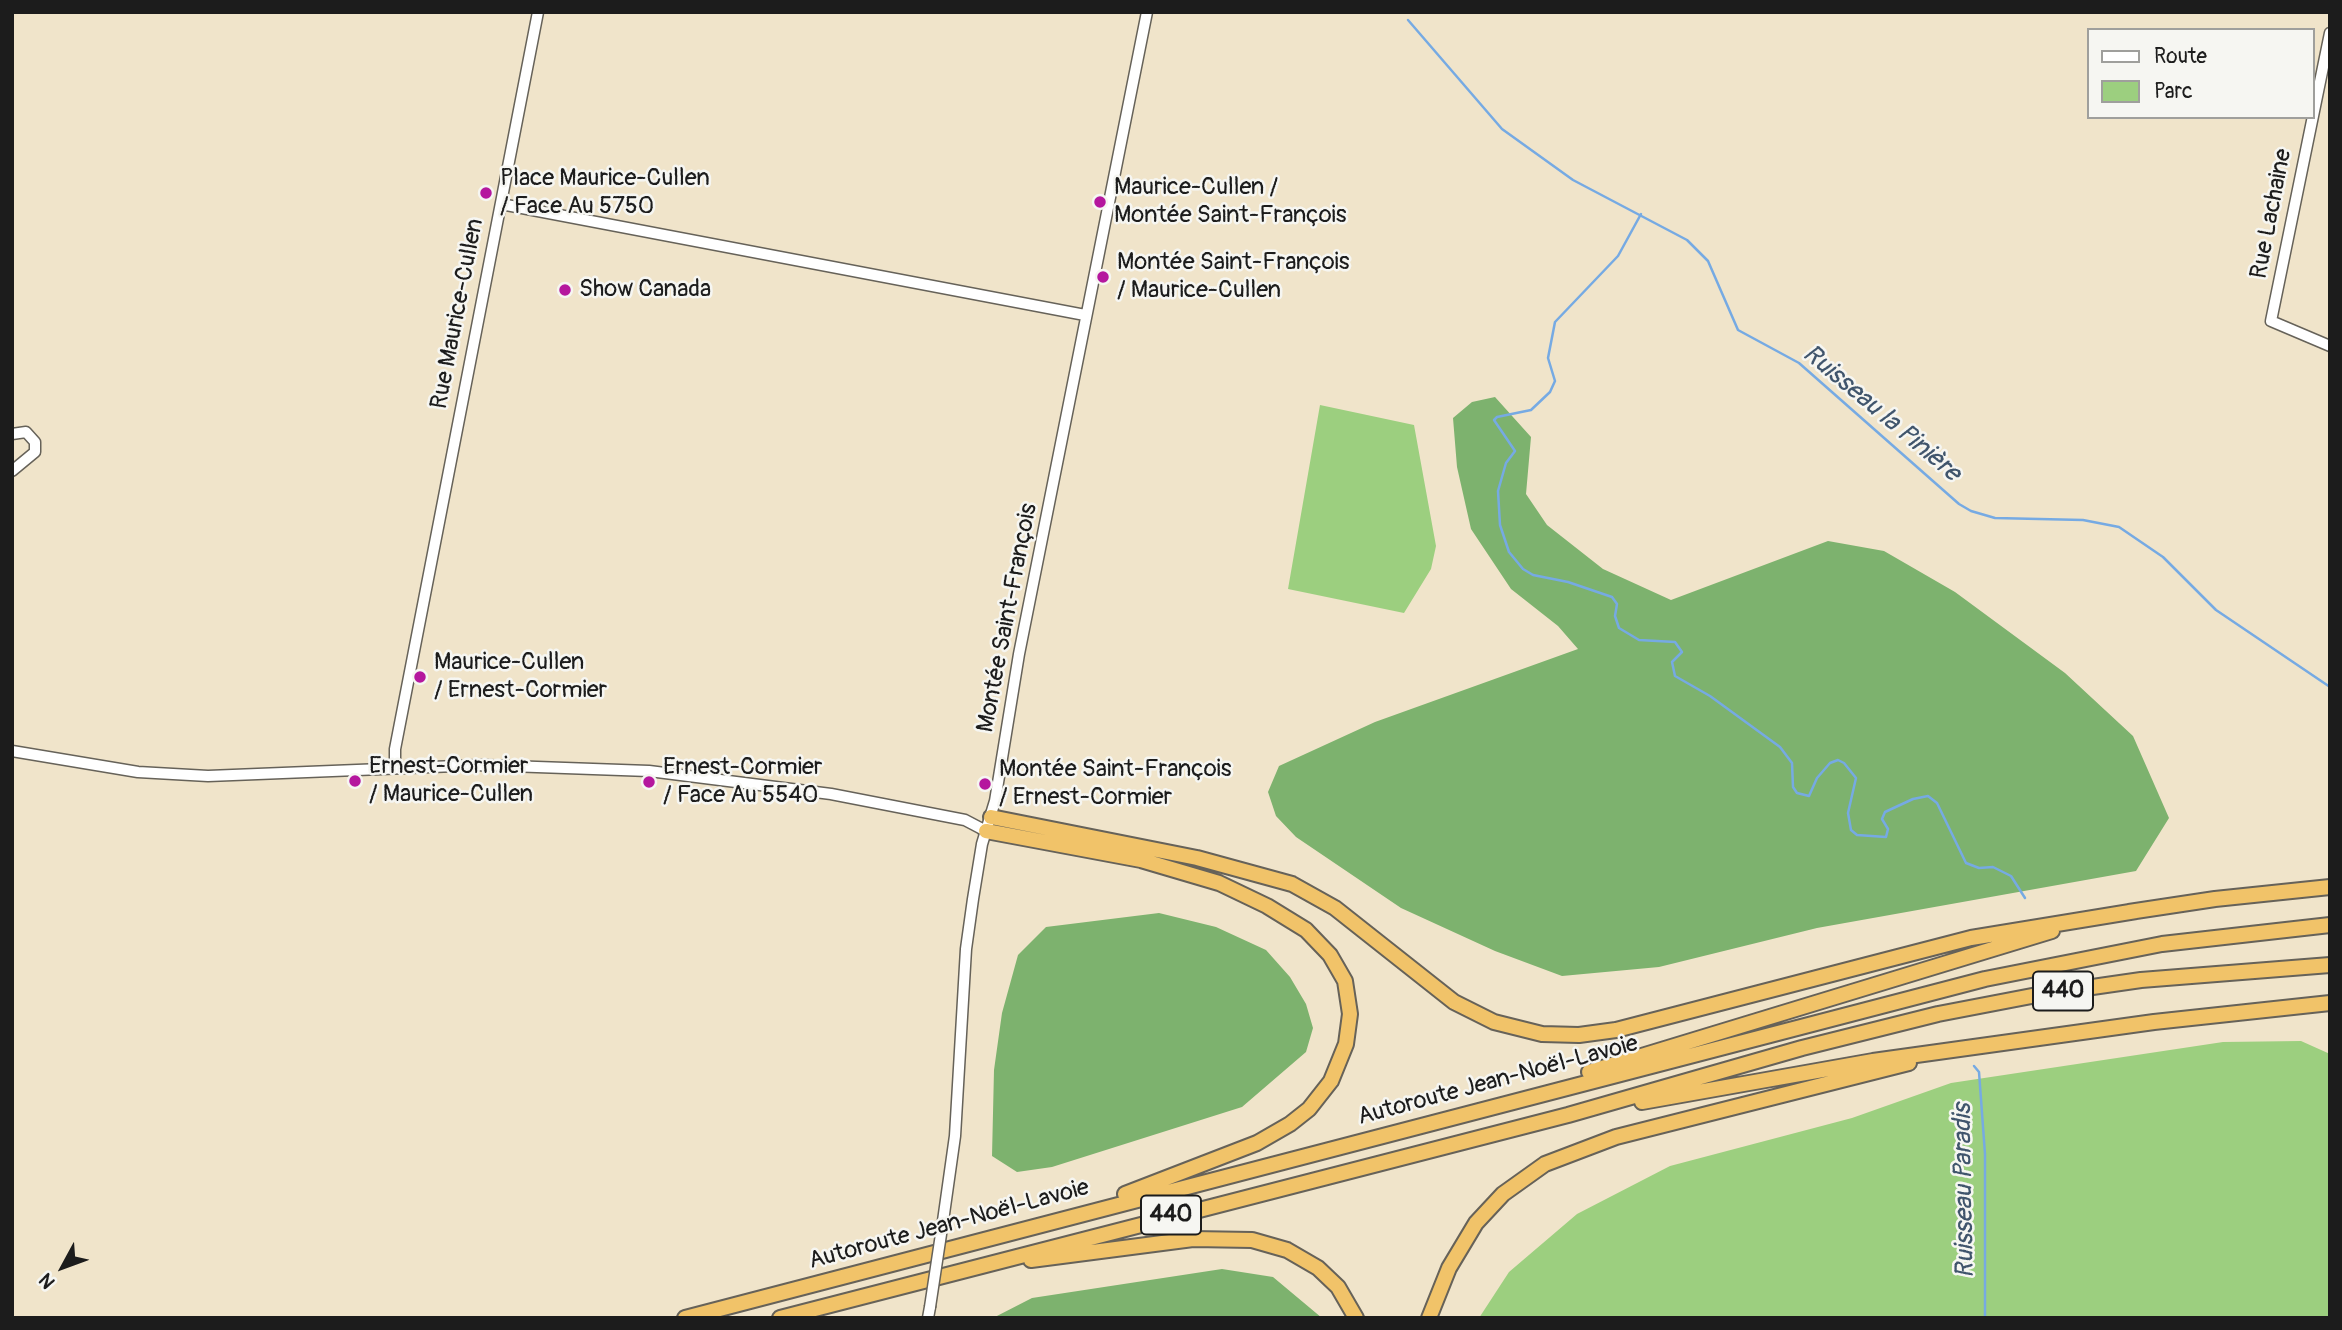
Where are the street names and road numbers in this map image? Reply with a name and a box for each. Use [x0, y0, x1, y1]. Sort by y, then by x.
street label: Rue Lachaine [2245, 147, 2299, 281]
street label: Rue Maurice-Cullen [425, 216, 491, 412]
street label: Montée Saint-François [972, 501, 1044, 735]
road number: 440 [2033, 972, 2093, 1010]
street label: Autoroute Jean-Noël-Lavoie [1355, 1030, 1641, 1132]
street label: Autoroute Jean-Noël-Lavoie [806, 1174, 1092, 1276]
road number: 440 [1141, 1196, 1201, 1234]

